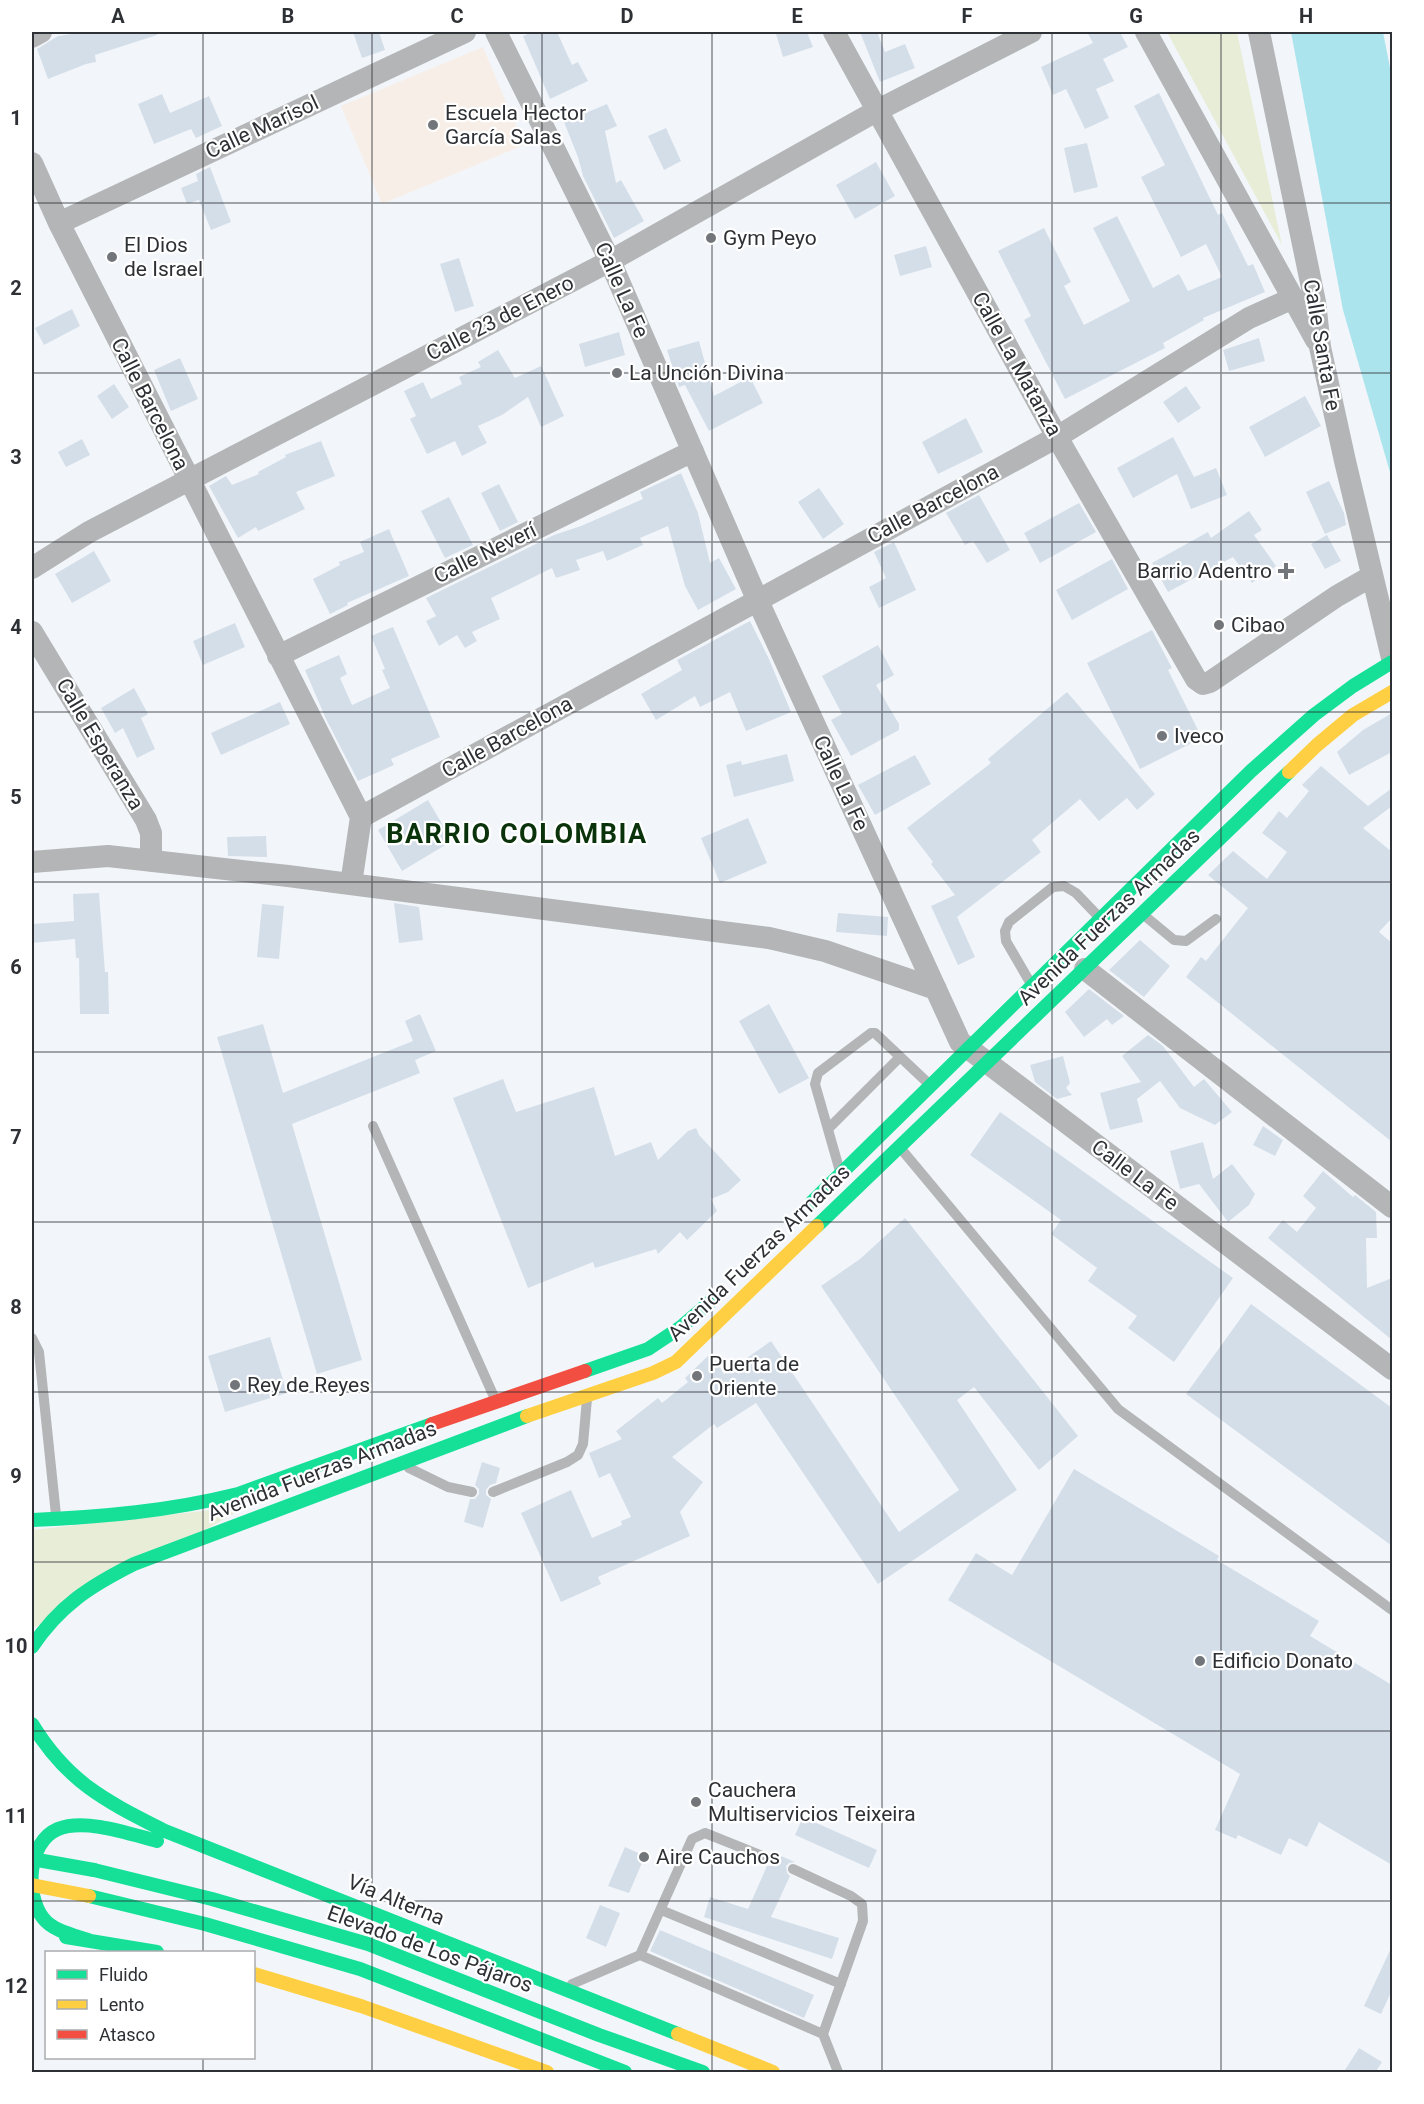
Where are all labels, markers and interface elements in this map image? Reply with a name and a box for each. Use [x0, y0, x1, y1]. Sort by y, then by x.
text: A [111, 4, 125, 28]
text: B [282, 4, 294, 28]
text: C [450, 4, 464, 28]
text: D [621, 4, 634, 28]
text: E [791, 4, 803, 28]
text: F [962, 4, 973, 28]
text: G [1129, 4, 1143, 28]
text: H [1299, 4, 1313, 28]
street label: Calle Marisol [202, 90, 322, 164]
place label: Escuela Hector García Salas [445, 101, 586, 149]
text: 1 [10, 106, 22, 130]
marker: Escuela Hector García Salas [426, 118, 440, 132]
place label: Gym Peyo [723, 226, 817, 250]
marker: Gym Peyo [704, 231, 718, 245]
place label: El Dios de Israel [124, 233, 203, 281]
street label: Calle La Fe [590, 238, 654, 342]
marker: El Dios de Israel [105, 250, 119, 264]
street label: Calle 23 de Enero [422, 270, 578, 366]
text: 2 [10, 276, 22, 300]
street label: Calle Santa Fe [1299, 277, 1345, 413]
street label: Calle La Matanza [967, 288, 1067, 440]
street label: Calle Barcelona [106, 334, 194, 474]
place label: La Unción Divina [629, 361, 784, 385]
marker: La Unción Divina [610, 366, 624, 380]
text: 3 [10, 445, 22, 469]
street label: Calle Barcelona [863, 459, 1003, 549]
street label: Calle Neverí [430, 518, 541, 588]
place label: Barrio Adentro [1137, 559, 1272, 583]
marker: Barrio Adentro [1277, 562, 1295, 580]
place label: Cibao [1231, 613, 1285, 637]
text: 4 [10, 615, 22, 639]
marker: Cibao [1212, 618, 1226, 632]
street label: Calle Esperanza [51, 674, 149, 814]
street label: Calle Barcelona [438, 691, 576, 783]
place label: Iveco [1174, 724, 1224, 748]
marker: Iveco [1155, 729, 1169, 743]
street label: Calle La Fe [809, 732, 873, 834]
text: 5 [10, 785, 22, 809]
district label: BARRIO COLOMBIA [386, 818, 648, 850]
street label: Avenida Fuerzas Armadas [1013, 824, 1205, 1010]
text: 6 [10, 955, 22, 979]
text: 7 [10, 1125, 22, 1149]
street label: Calle La Fe [1087, 1135, 1183, 1215]
street label: Avenida Fuerzas Armadas [663, 1160, 855, 1346]
text: 8 [10, 1295, 22, 1319]
place label: Puerta de Oriente [709, 1352, 799, 1400]
marker: Puerta de Oriente [690, 1369, 704, 1383]
place label: Rey de Reyes [247, 1373, 370, 1397]
marker: Rey de Reyes [228, 1378, 242, 1392]
street label: Avenida Fuerzas Armadas [204, 1416, 440, 1526]
text: 9 [10, 1464, 22, 1488]
text: 10 [5, 1634, 27, 1658]
place label: Edificio Donato [1212, 1649, 1353, 1673]
marker: Edificio Donato [1193, 1654, 1207, 1668]
place label: Cauchera Multiservicios Teixeira [708, 1778, 916, 1826]
marker: Cauchera Multiservicios Teixeira [689, 1795, 703, 1809]
text: 11 [5, 1804, 27, 1828]
place label: Aire Cauchos [656, 1845, 780, 1869]
marker: Aire Cauchos [637, 1850, 651, 1864]
street label: Vía Alterna [344, 1870, 448, 1930]
street label: Elevado de Los Pájaros [324, 1901, 536, 1997]
legend [45, 1951, 255, 2059]
text: Fluido [99, 1964, 148, 1985]
text: 12 [5, 1974, 27, 1998]
text: Lento [99, 1994, 144, 2015]
text: Atasco [99, 2024, 155, 2045]

